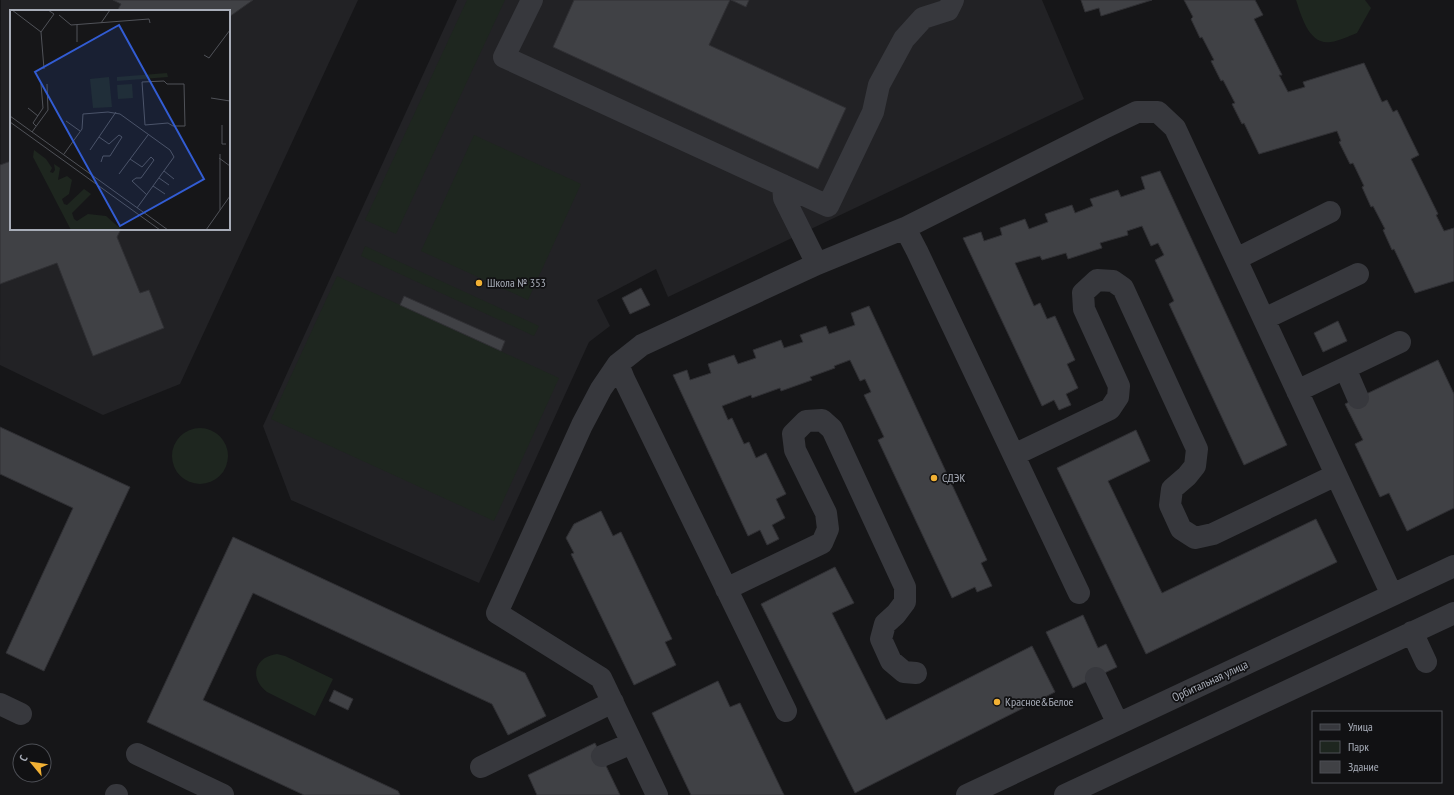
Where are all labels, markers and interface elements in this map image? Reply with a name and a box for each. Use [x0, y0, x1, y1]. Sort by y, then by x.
inset map [10, 10, 230, 230]
place label: Школа № 353 [487, 275, 546, 290]
marker: Школа № 353 [474, 278, 484, 288]
place label: СДЭК [942, 470, 965, 485]
marker: СДЭК [929, 473, 939, 483]
street label: Орбитальная улица [1169, 656, 1250, 705]
place label: Красное&Белое [1005, 694, 1074, 709]
marker: Красное&Белое [992, 697, 1002, 707]
legend [1312, 711, 1442, 783]
text: Улица [1348, 719, 1373, 734]
text: Парк [1348, 739, 1369, 754]
north arrow [12, 743, 52, 783]
text: С [16, 753, 31, 764]
text: Здание [1348, 759, 1379, 774]

